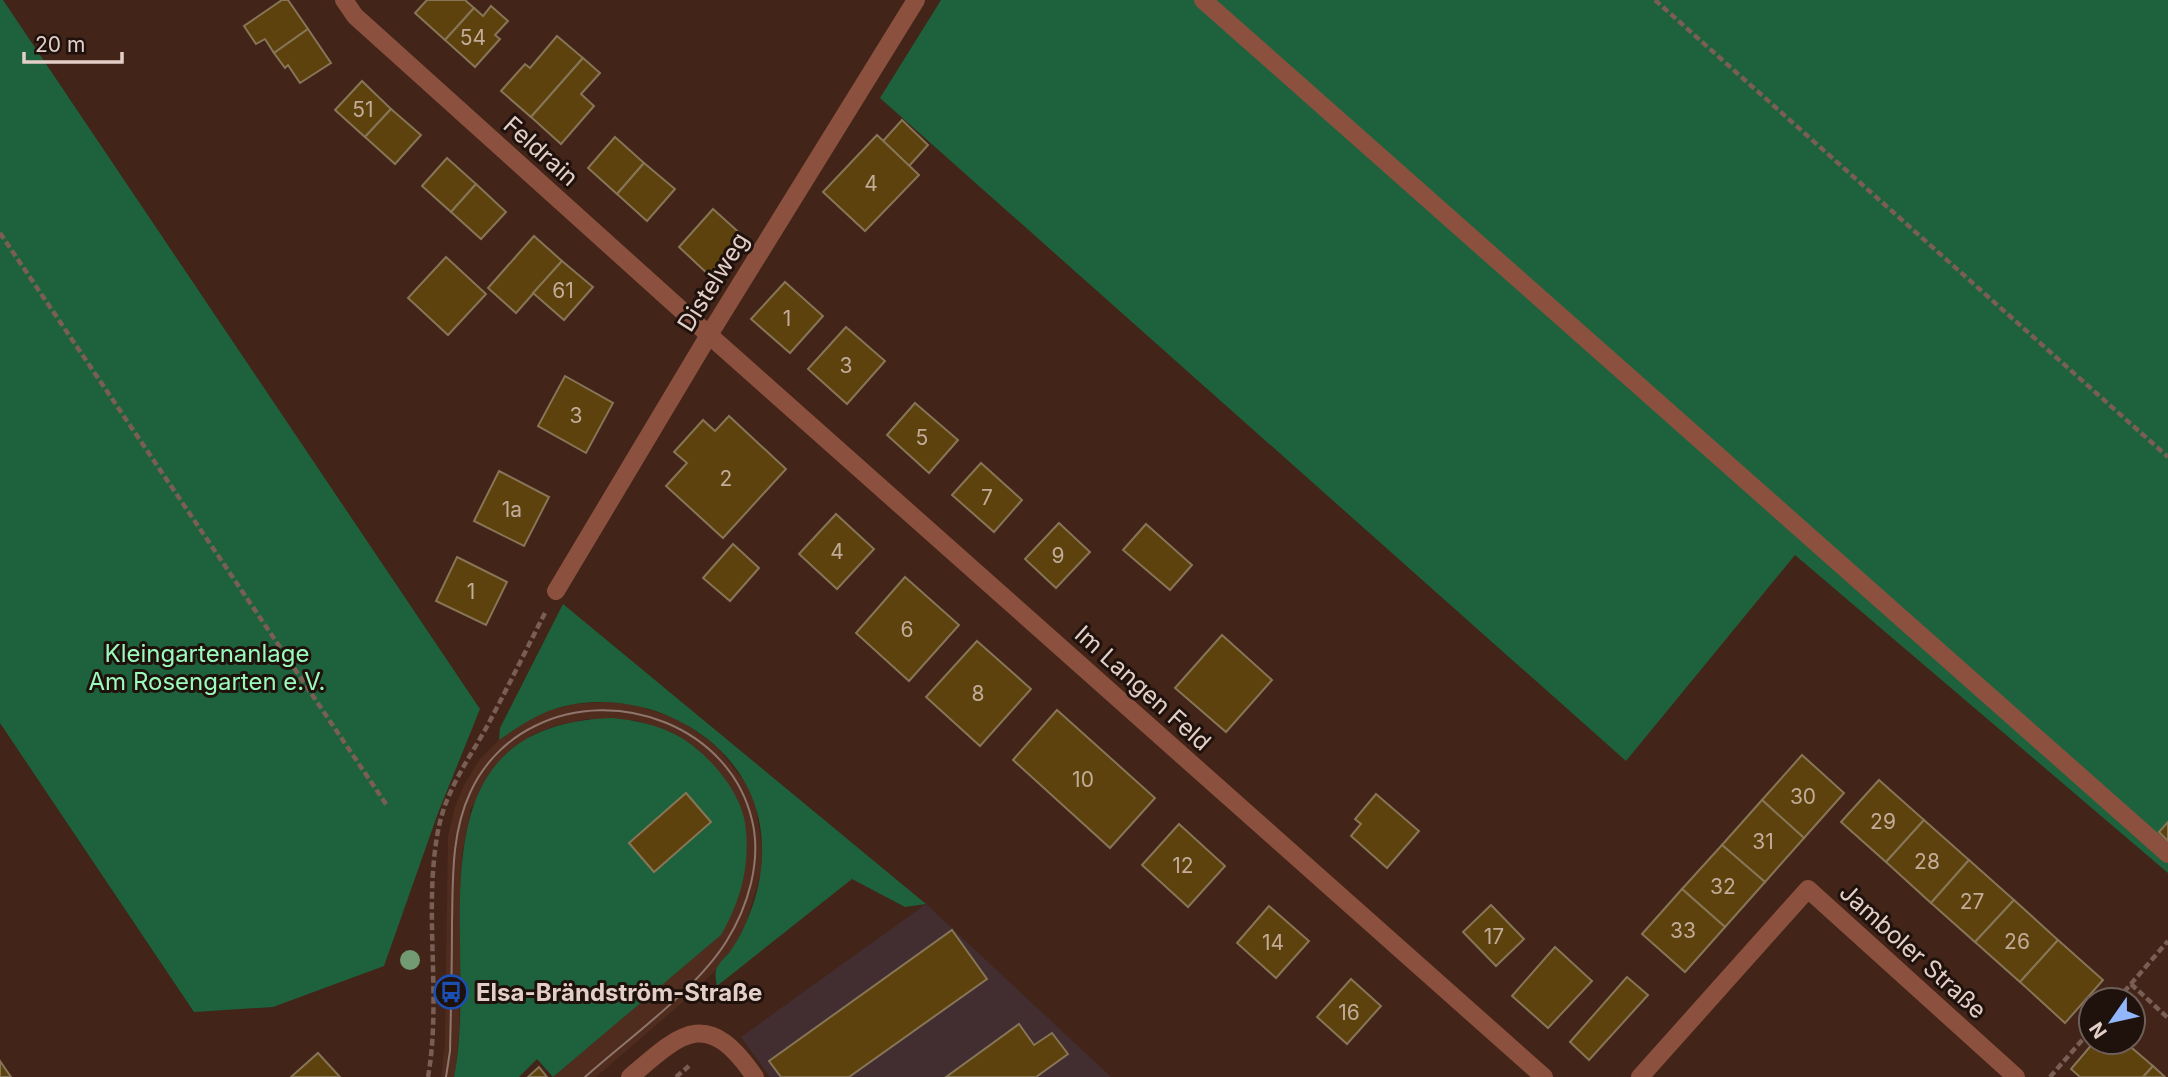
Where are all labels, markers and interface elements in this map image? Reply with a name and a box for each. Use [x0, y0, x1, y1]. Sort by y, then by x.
scale bar [24, 21, 122, 65]
house number: 54 [460, 25, 486, 50]
text: 20 m [35, 32, 85, 57]
house number: 51 [352, 97, 374, 122]
street label: Feldrain [498, 110, 584, 192]
house number: 4 [864, 171, 878, 196]
street label: Distelweg [671, 227, 755, 337]
house number: 61 [552, 278, 574, 303]
house number: 1 [783, 306, 791, 331]
house number: 3 [840, 353, 852, 378]
house number: 3 [570, 403, 582, 428]
house number: 5 [916, 425, 928, 450]
house number: 2 [720, 466, 732, 491]
house number: 7 [981, 485, 993, 510]
house number: 1a [502, 497, 522, 522]
house number: 4 [830, 539, 844, 564]
house number: 9 [1051, 543, 1065, 568]
house number: 1 [467, 579, 475, 604]
house number: 6 [900, 617, 914, 642]
street label: Im Langen Feld [1069, 619, 1217, 757]
park label: Kleingartenanlage Am Rosengarten e.V. [89, 639, 325, 696]
house number: 8 [972, 681, 985, 706]
house number: 10 [1072, 767, 1094, 792]
house number: 30 [1790, 784, 1816, 809]
house number: 29 [1870, 809, 1896, 834]
house number: 31 [1752, 829, 1774, 854]
house number: 28 [1914, 849, 1940, 874]
house number: 12 [1172, 853, 1194, 878]
house number: 32 [1710, 874, 1736, 899]
street label: Jamboler Straße [1834, 878, 1992, 1024]
house number: 27 [1960, 889, 1984, 914]
house number: 33 [1670, 918, 1696, 943]
house number: 17 [1484, 924, 1504, 949]
house number: 26 [2004, 929, 2030, 954]
house number: 14 [1262, 930, 1284, 955]
bus stop icon: Elsa-Brändström-Straße [432, 973, 470, 1011]
place label: Elsa-Brändström-Straße [476, 978, 762, 1007]
north arrow [2077, 986, 2147, 1056]
house number: 16 [1338, 1000, 1360, 1025]
text: N [2085, 1018, 2112, 1043]

